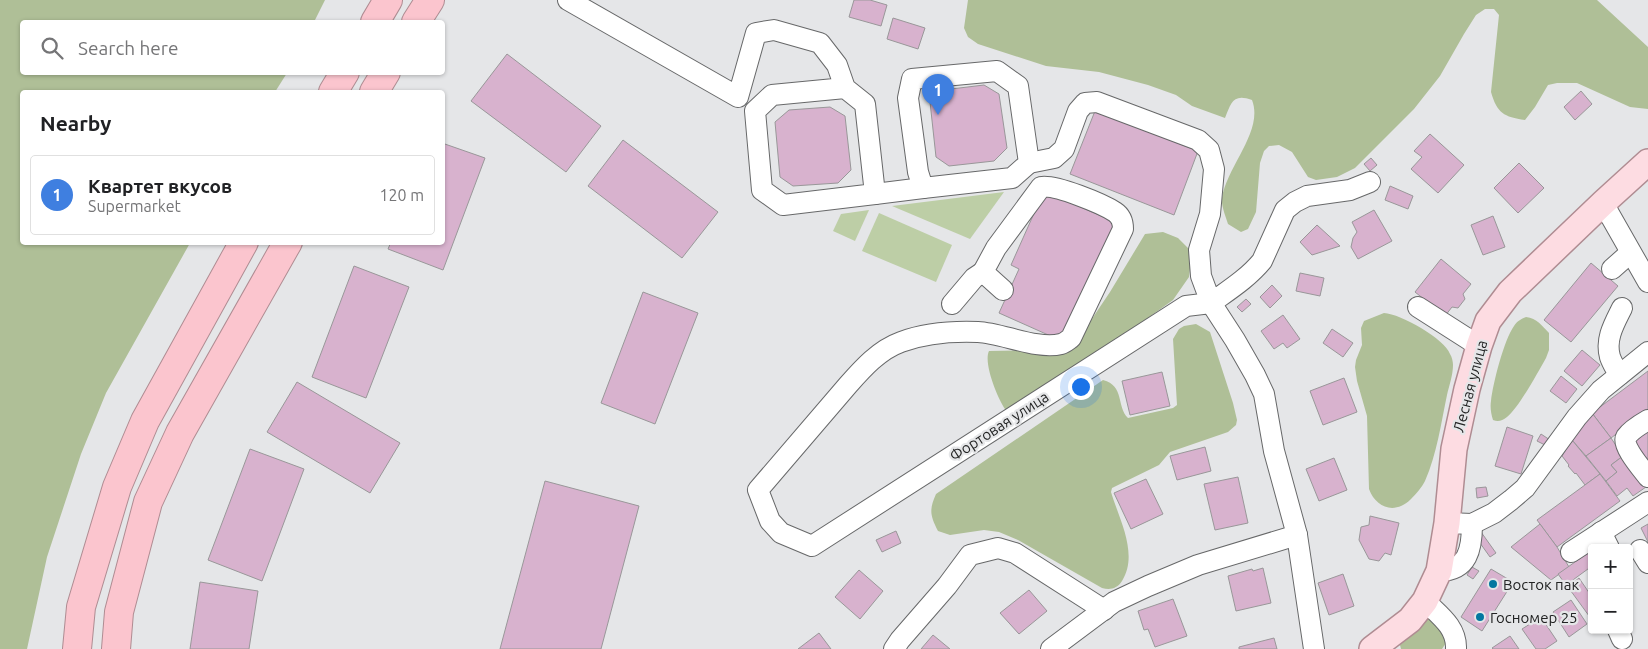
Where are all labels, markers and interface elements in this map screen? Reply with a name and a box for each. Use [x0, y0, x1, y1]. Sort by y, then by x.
search box [20, 20, 445, 75]
icon: search [38, 34, 66, 62]
text: Search here [78, 37, 178, 59]
pin: 1 [922, 74, 954, 115]
text: Nearby [40, 111, 111, 135]
text: Квартет вкусов [88, 175, 232, 197]
text: 1 [52, 186, 62, 204]
text: 120 m [379, 186, 424, 204]
text: Supermarket [88, 197, 181, 215]
street label: Лесная улица [1450, 338, 1490, 434]
your location [1068, 374, 1094, 400]
street label: Фортовая улица [946, 388, 1052, 464]
map controls [1588, 544, 1633, 634]
button: + [1588, 544, 1633, 589]
place label: Восток пак [1503, 576, 1579, 593]
marker: Восток пак [1487, 578, 1499, 590]
button: − [1588, 589, 1633, 634]
place label: Госномер 25 [1490, 609, 1578, 626]
marker: Госномер 25 [1474, 611, 1486, 623]

